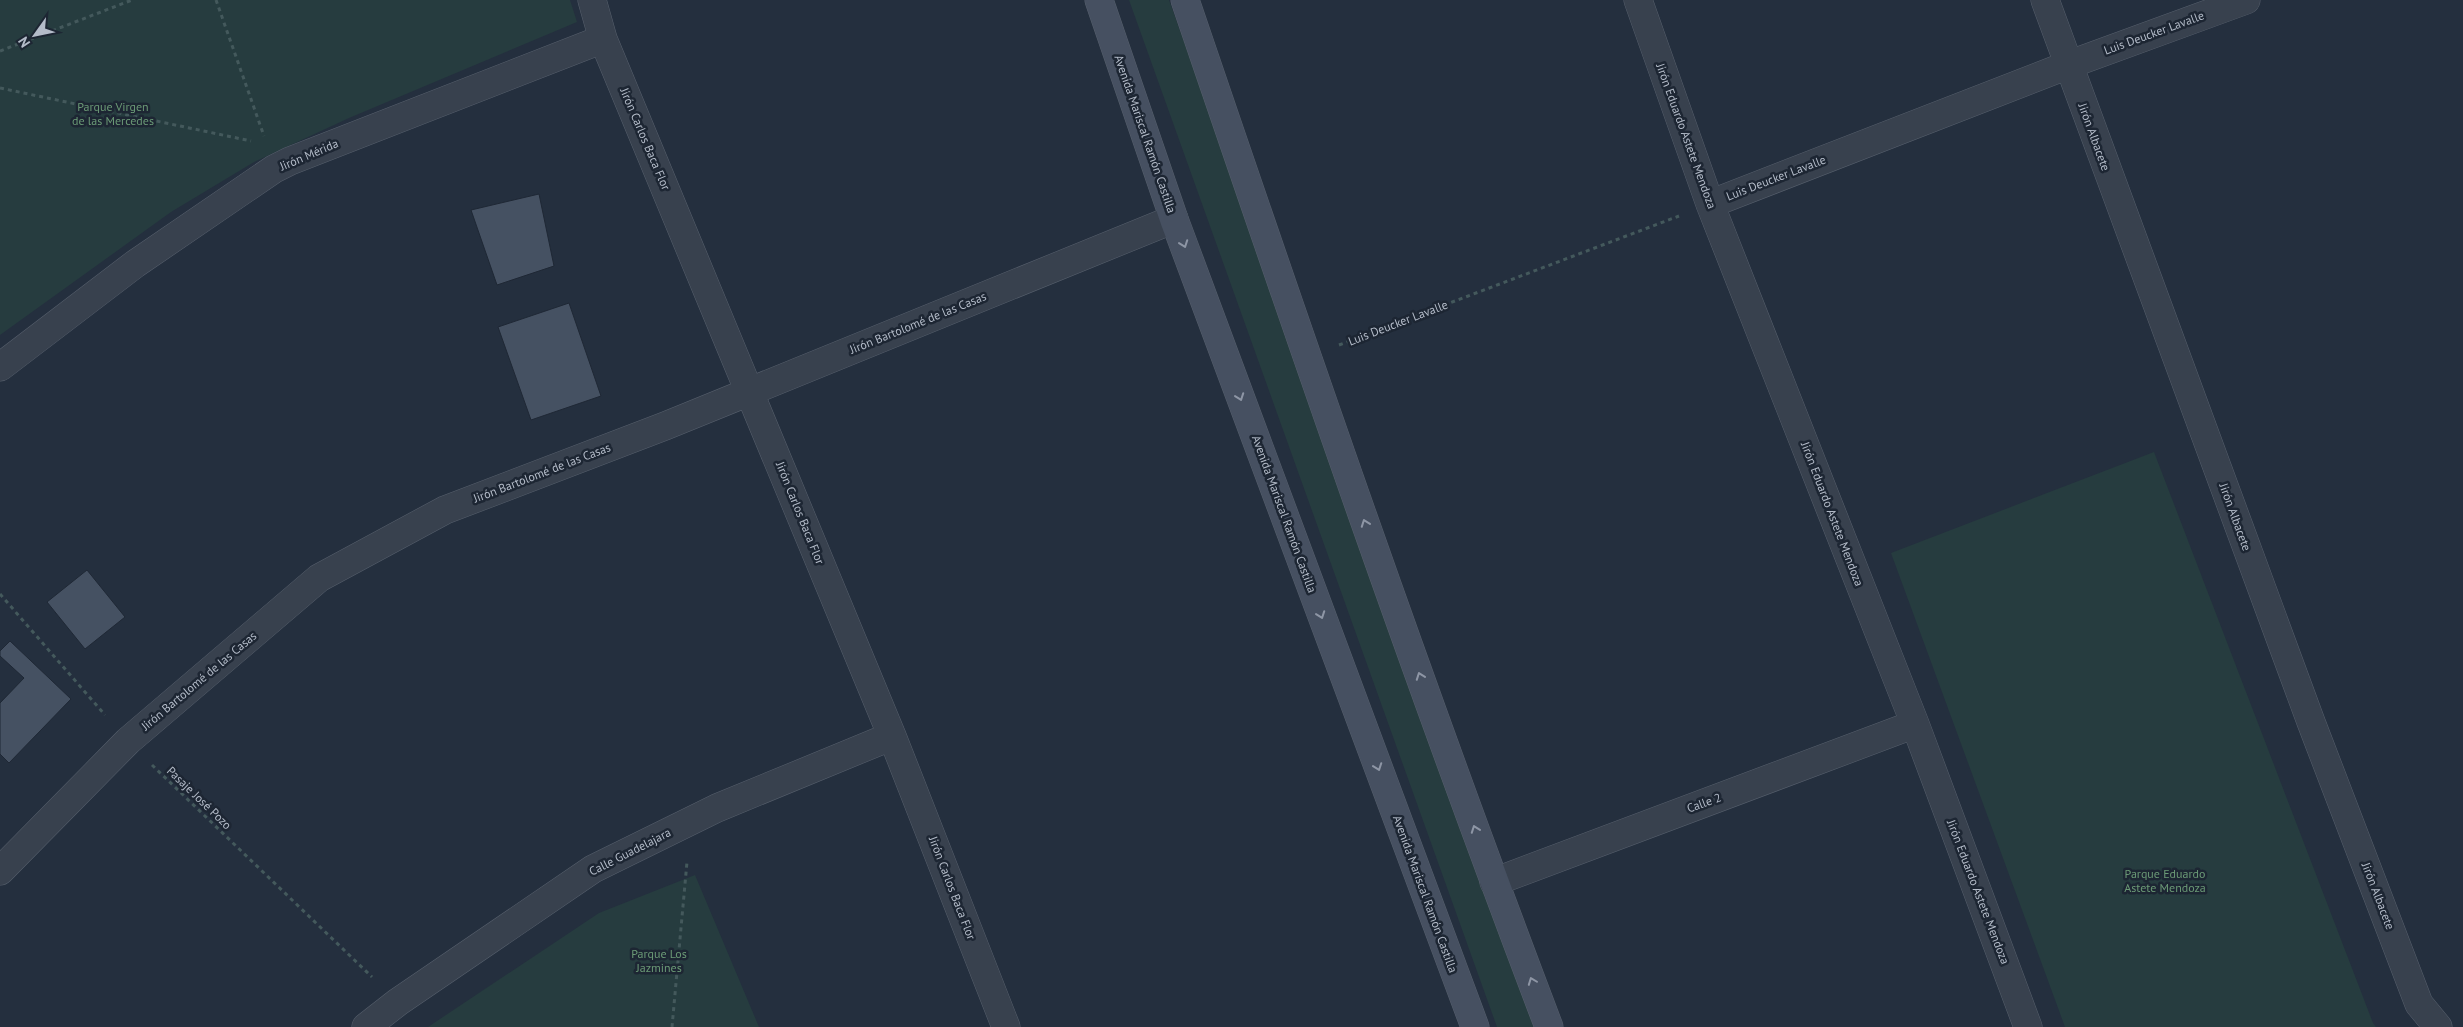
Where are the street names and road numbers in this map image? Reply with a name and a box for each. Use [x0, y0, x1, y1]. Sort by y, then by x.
street label: Luis Deucker Lavalle [2102, 7, 2206, 58]
street label: Avenida Mariscal Ramón Castilla [1111, 53, 1180, 215]
street label: Jirón Eduardo Astete Mendoza [1653, 60, 1720, 211]
street label: Jirón Carlos Baca Flor [617, 85, 674, 192]
street label: Jirón Albacete [2075, 100, 2114, 173]
street label: Jirón Mérida [276, 135, 340, 174]
street label: Luis Deucker Lavalle [1724, 152, 1828, 203]
street label: Jirón Bartolomé de las Casas [846, 288, 988, 357]
street label: Luis Deucker Lavalle [1346, 297, 1450, 348]
street label: Avenida Mariscal Ramón Castilla [1249, 433, 1320, 595]
street label: Jirón Bartolomé de las Casas [470, 439, 613, 506]
street label: Jirón Eduardo Astete Mendoza [1798, 439, 1867, 588]
street label: Jirón Carlos Baca Flor [773, 458, 828, 566]
street label: Jirón Albacete [2216, 480, 2255, 553]
street label: Jirón Bartolomé de las Casas [137, 628, 259, 734]
street label: Pasaje José Pozo [164, 763, 235, 832]
street label: Calle 2 [1685, 789, 1723, 816]
street label: Avenida Mariscal Ramón Castilla [1390, 813, 1461, 975]
street label: Jirón Eduardo Astete Mendoza [1944, 817, 2013, 966]
street label: Calle Guadelajara [586, 824, 673, 879]
street label: Jirón Carlos Baca Flor [925, 833, 979, 942]
street label: Jirón Albacete [2358, 859, 2398, 932]

